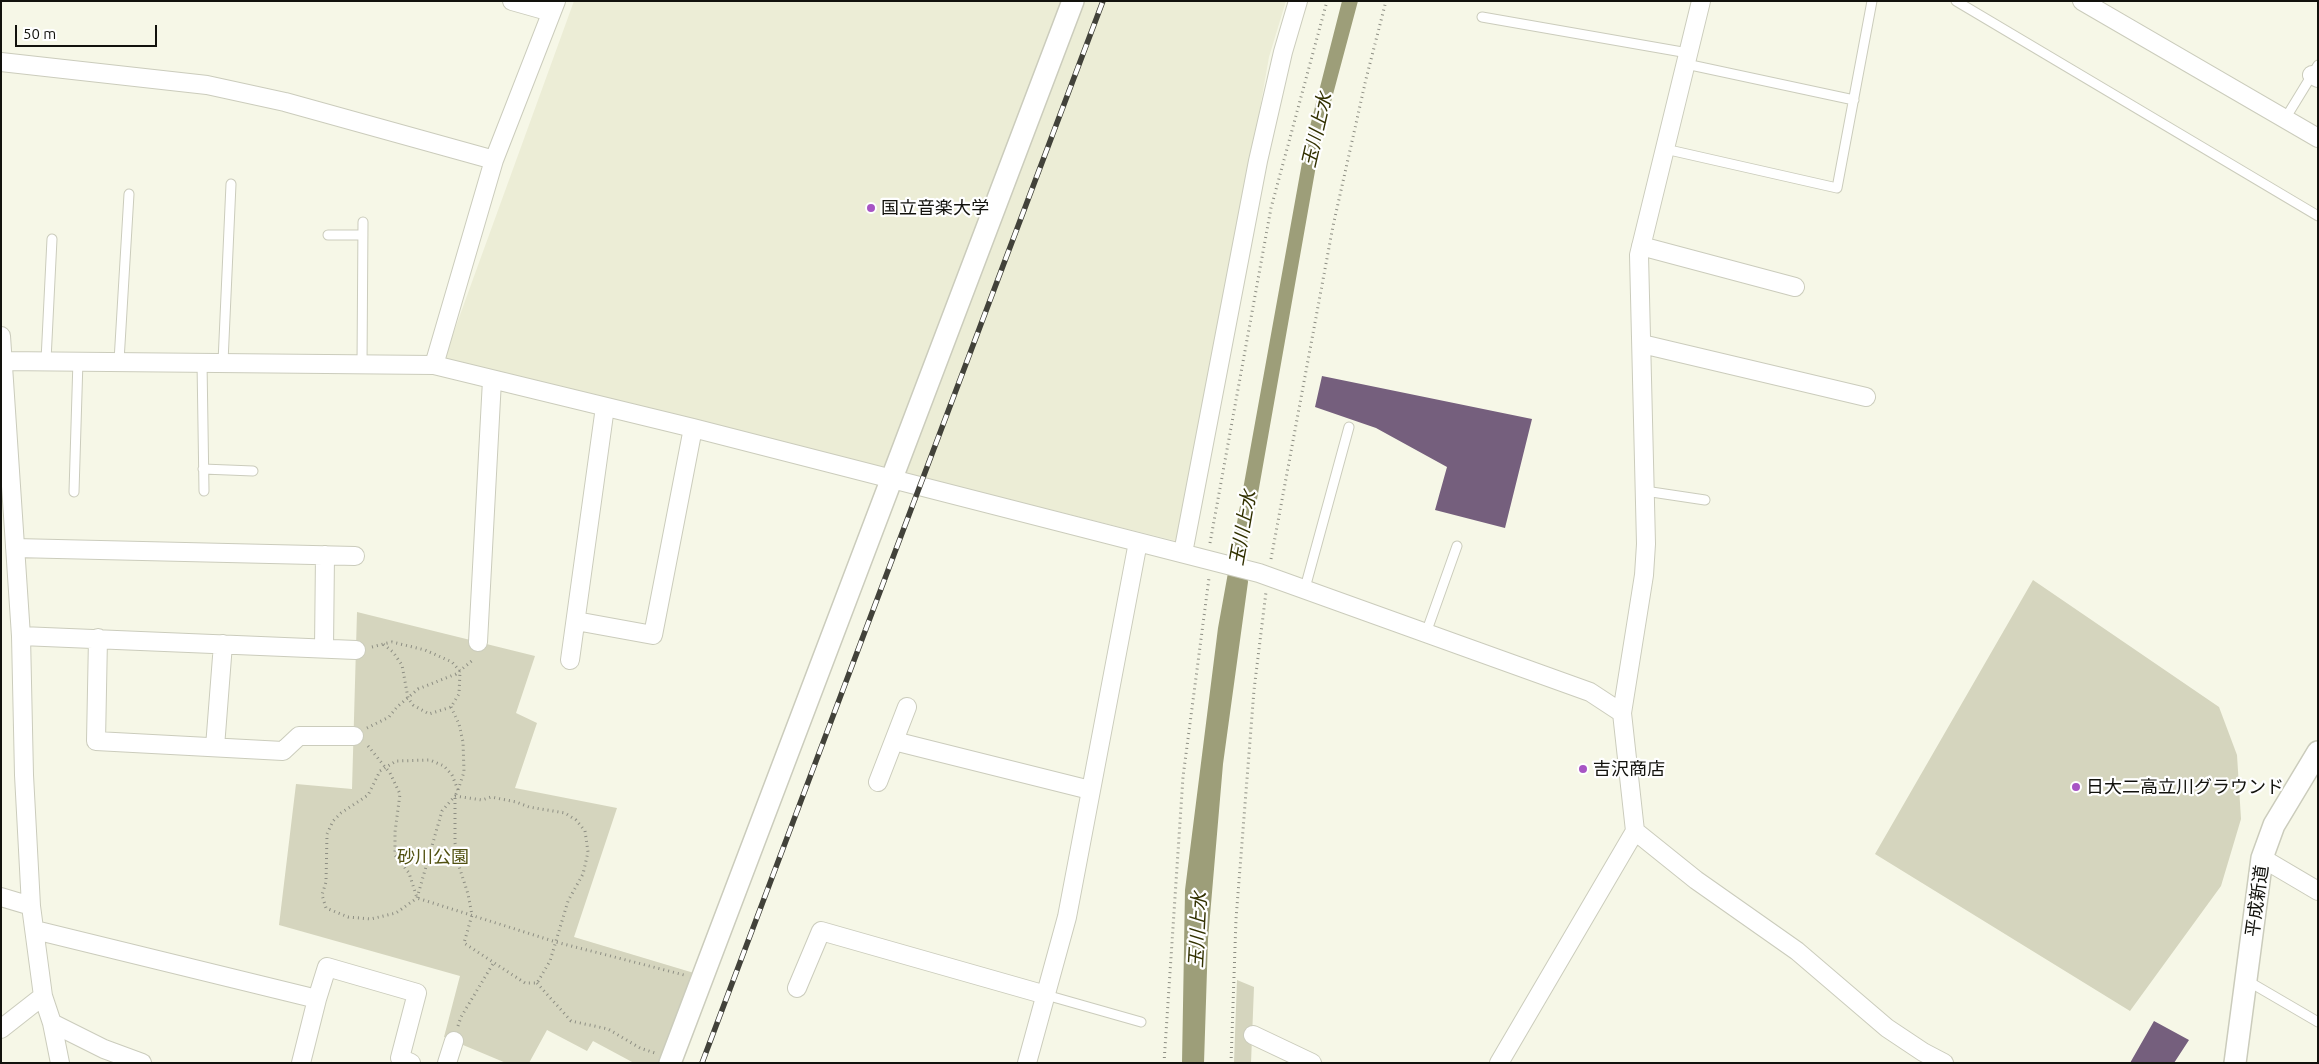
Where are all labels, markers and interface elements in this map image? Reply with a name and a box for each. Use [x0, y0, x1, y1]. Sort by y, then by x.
scale bar [18, 15, 160, 47]
text: 50 m [23, 25, 56, 42]
water label: 玉川上水 [1297, 90, 1337, 170]
place label: 国立音楽大学 [881, 197, 989, 219]
marker: 国立音楽大学 [865, 202, 877, 214]
water label: 玉川上水 [1225, 489, 1261, 567]
place label: 吉沢商店 [1593, 758, 1665, 780]
marker: 吉沢商店 [1577, 763, 1589, 775]
place label: 日大二高立川グラウンド [2086, 776, 2284, 798]
marker: 日大二高立川グラウンド [2070, 781, 2082, 793]
park label: 砂川公園 [397, 846, 469, 868]
street label: 平成新道 [2241, 864, 2273, 938]
water label: 玉川上水 [1185, 891, 1211, 969]

